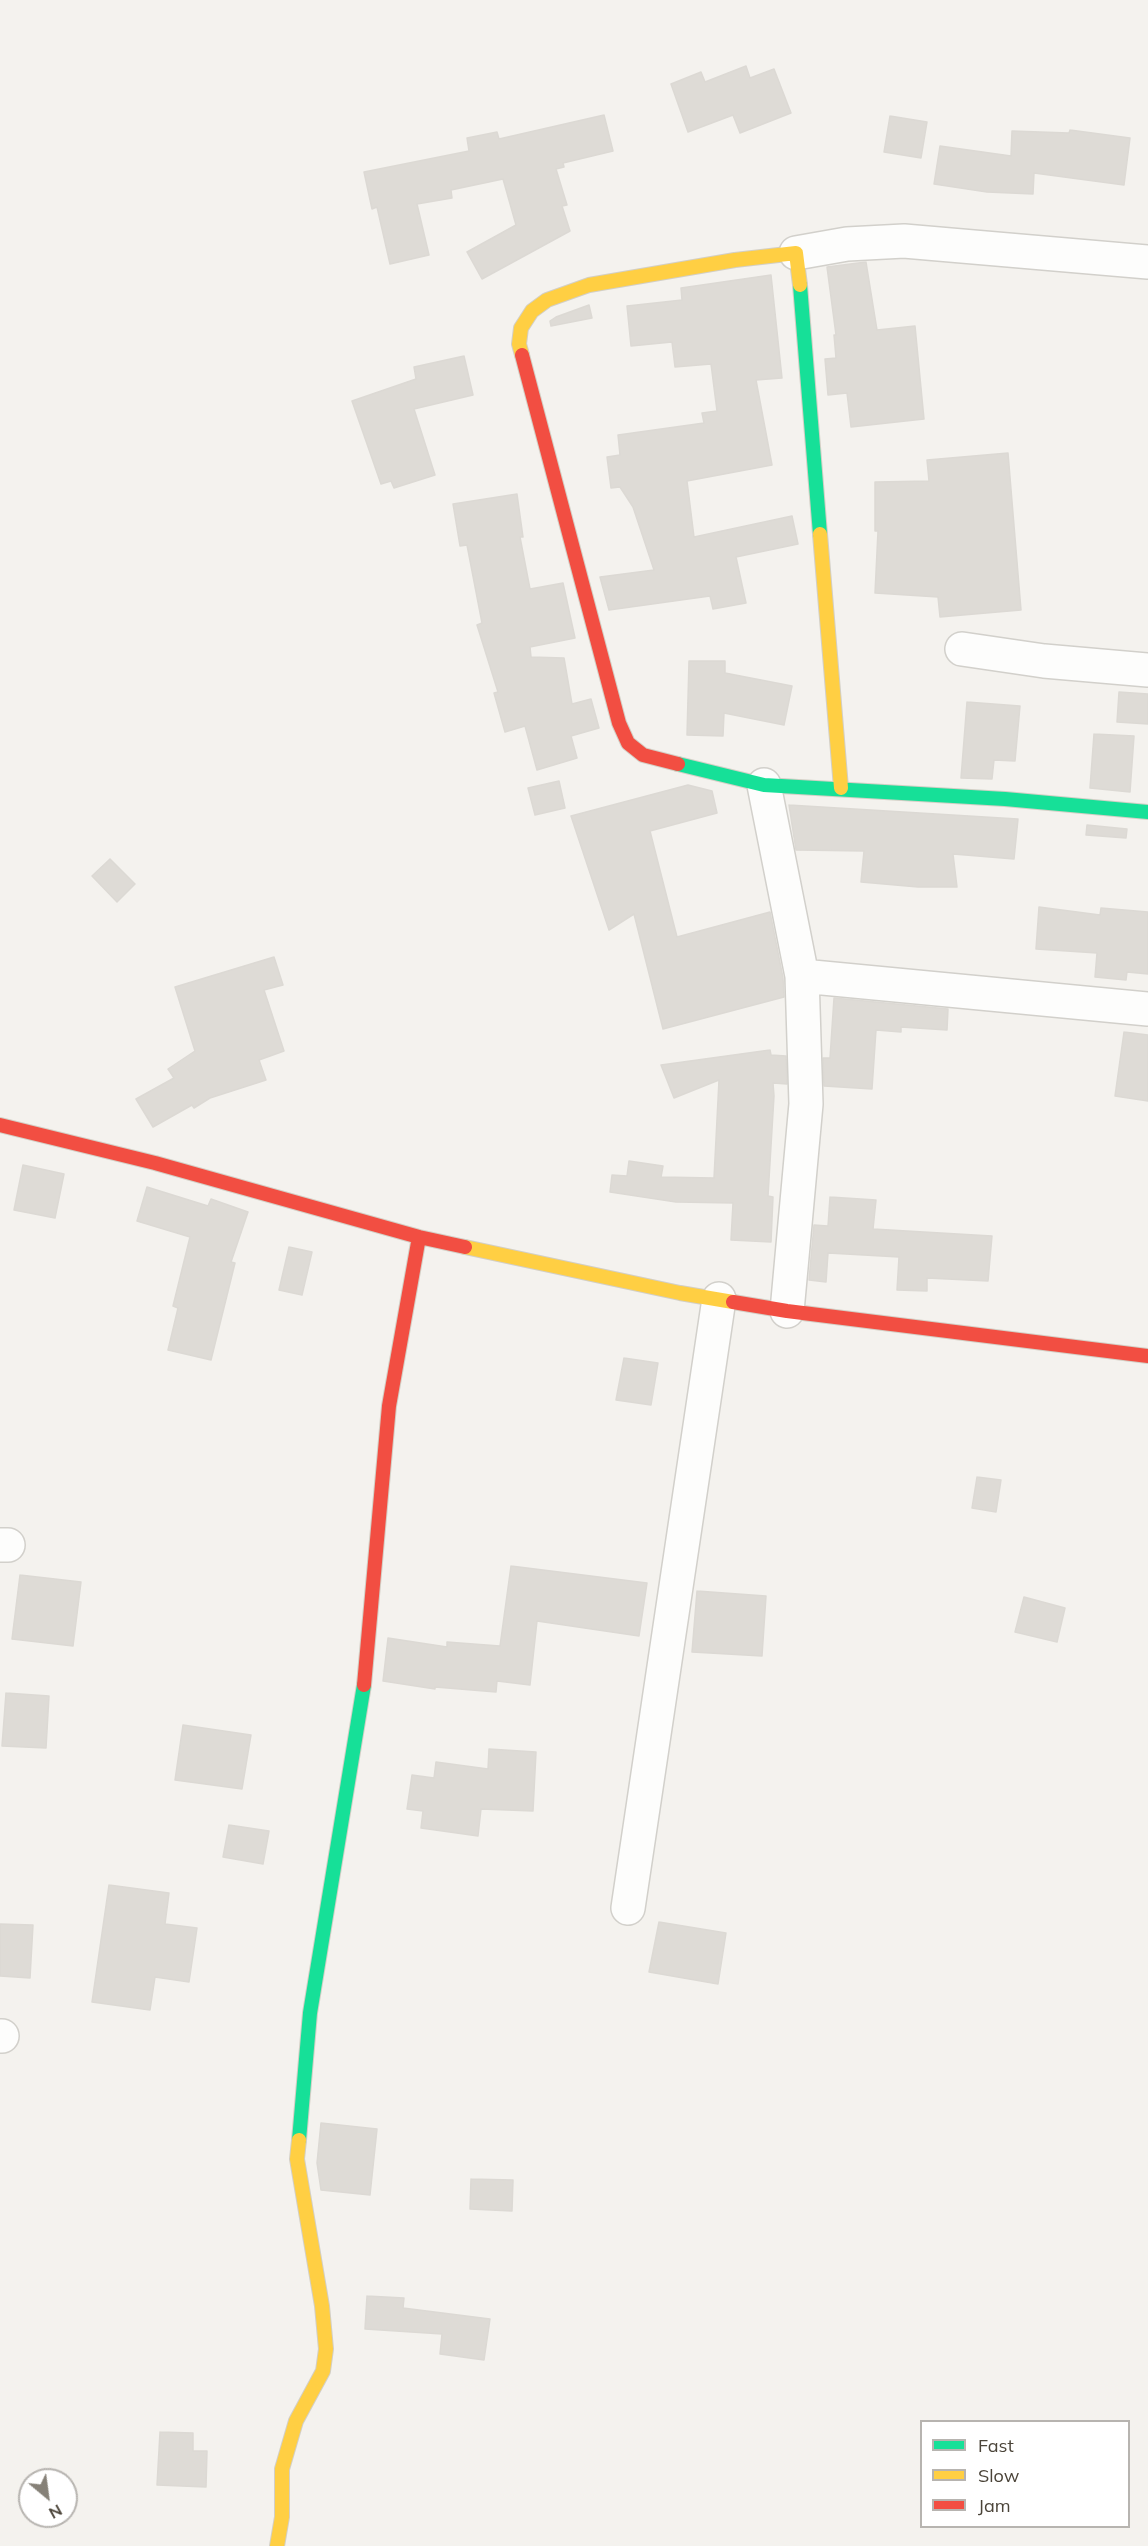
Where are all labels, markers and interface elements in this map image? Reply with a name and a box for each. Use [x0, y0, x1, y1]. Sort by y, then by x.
legend [920, 2420, 1130, 2528]
text: Fast [978, 2434, 1014, 2457]
text: Slow [978, 2464, 1019, 2487]
north arrow [18, 2468, 78, 2528]
text: Jam [978, 2494, 1011, 2517]
text: N [46, 2500, 66, 2524]

